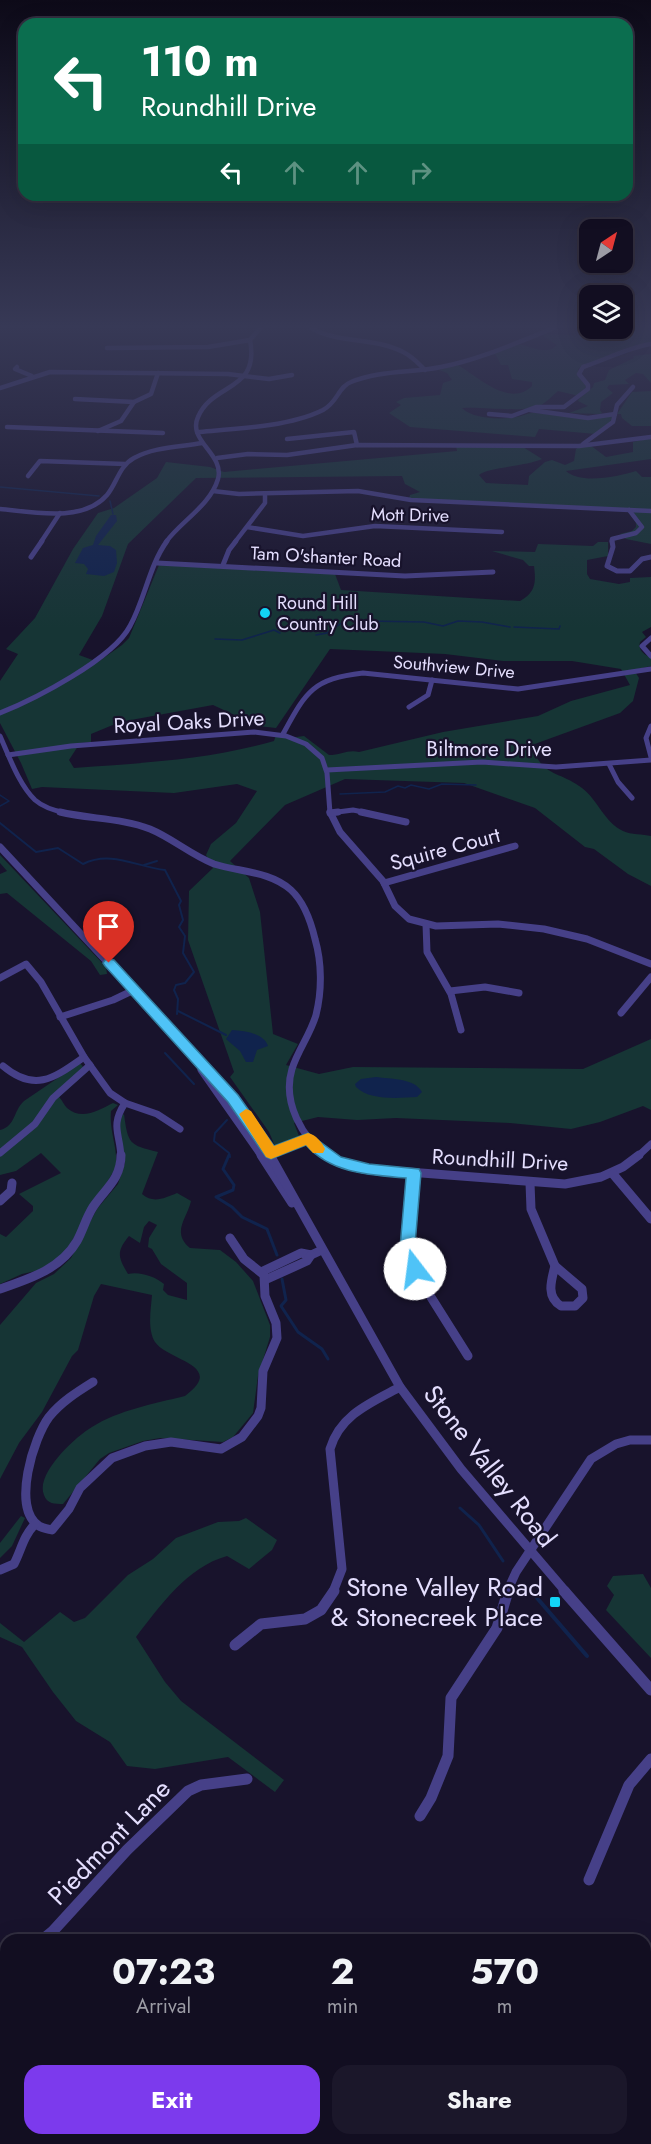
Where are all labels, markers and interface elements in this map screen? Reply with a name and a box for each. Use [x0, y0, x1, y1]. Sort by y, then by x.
text: 110 m [141, 31, 259, 92]
icon: left [42, 42, 120, 120]
text: Roundhill Drive [141, 87, 316, 126]
icon: left [215, 156, 248, 189]
icon: ahead [278, 156, 311, 189]
icon: ahead [341, 156, 374, 189]
icon: right [404, 156, 437, 189]
north arrow [579, 219, 633, 273]
map controls [579, 219, 633, 339]
button: layers [579, 285, 633, 339]
street label: Mott Drive [371, 501, 449, 529]
street label: Tam O'shanter Road [250, 540, 402, 574]
place label: Round Hill Country Club [277, 590, 379, 637]
marker: Round Hill Country Club [258, 606, 272, 620]
street label: Southview Drive [392, 649, 516, 685]
street label: Royal Oaks Drive [113, 703, 265, 741]
street label: Biltmore Drive [426, 734, 552, 764]
street label: Squire Court [386, 820, 504, 878]
pin [83, 901, 134, 963]
icon: arrive [92, 910, 125, 943]
street label: Roundhill Drive [431, 1141, 569, 1179]
position arrow [383, 1237, 447, 1301]
street label: Stone Valley Road [414, 1377, 566, 1555]
place label: Stone Valley Road & Stonecreek Place [330, 1568, 543, 1636]
marker: Stone Valley Road & Stonecreek Place [548, 1595, 562, 1609]
street label: Piedmont Lane [39, 1770, 179, 1914]
text: 07:23 [112, 1945, 215, 1997]
text: 2 [331, 1945, 354, 1997]
text: 570 [470, 1945, 539, 1997]
text: Arrival [136, 1992, 191, 2021]
text: min [327, 1992, 358, 2021]
text: m [497, 1992, 512, 2021]
button: Exit [24, 2065, 320, 2134]
button: Share [332, 2065, 627, 2134]

